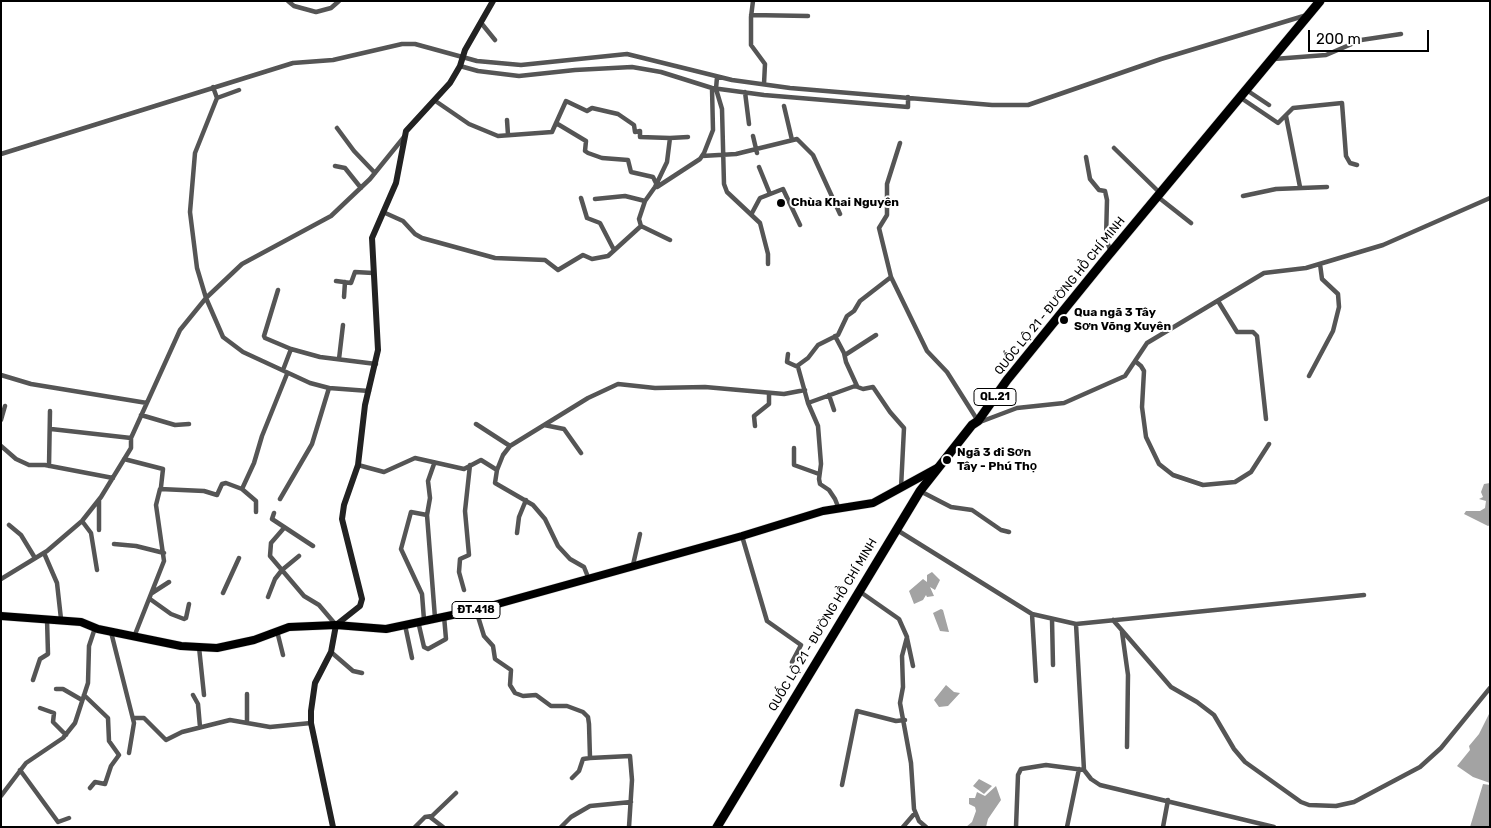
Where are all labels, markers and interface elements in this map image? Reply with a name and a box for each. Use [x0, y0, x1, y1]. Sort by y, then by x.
scale bar [1311, 20, 1432, 52]
text: 200 m [1316, 30, 1361, 48]
place label: Chùa Khai Nguyên [791, 196, 899, 210]
marker: Chùa Khai Nguyên [775, 197, 787, 209]
street label: QUỐC LỘ 21 - ĐƯỜNG HỒ CHÍ MINH [992, 214, 1128, 378]
place label: Qua ngã 3 Tây Sơn Võng Xuyên [1074, 306, 1171, 334]
marker: Qua ngã 3 Tây Sơn Võng Xuyên [1058, 314, 1070, 326]
road number: QL.21 [974, 388, 1016, 406]
place label: Ngã 3 đi Sơn Tây - Phú Thọ [957, 446, 1037, 474]
marker: Ngã 3 đi Sơn Tây - Phú Thọ [941, 454, 953, 466]
street label: QUỐC LỘ 21 - ĐƯỜNG HỒ CHÍ MINH [766, 536, 880, 714]
road number: ĐT.418 [452, 602, 500, 618]

